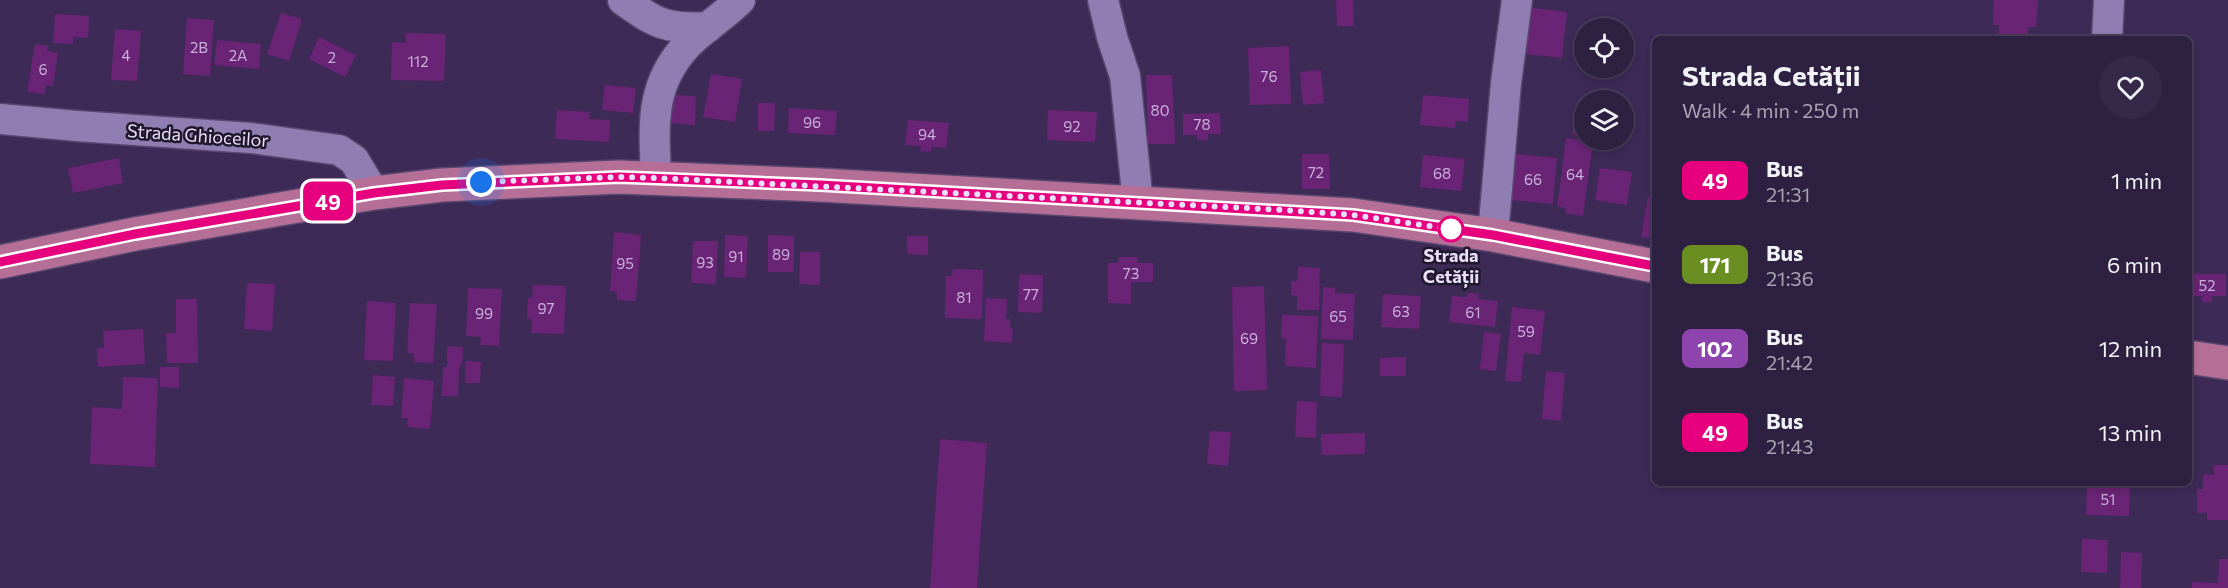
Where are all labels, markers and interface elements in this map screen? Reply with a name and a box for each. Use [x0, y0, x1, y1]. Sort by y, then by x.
map controls [1574, 18, 1634, 150]
button: locate [1574, 18, 1634, 78]
house number: 2B [190, 38, 208, 56]
house number: 4 [122, 46, 131, 64]
house number: 2A [229, 46, 247, 64]
house number: 2 [328, 48, 336, 66]
house number: 112 [407, 52, 429, 70]
button: heart [2099, 56, 2162, 119]
text: Strada Cetății [1682, 58, 1861, 92]
house number: 6 [38, 60, 48, 78]
house number: 76 [1261, 67, 1277, 85]
button: layers [1574, 90, 1634, 150]
text: Walk · 4 min · 250 m [1682, 98, 1859, 122]
house number: 80 [1151, 101, 1169, 119]
house number: 96 [803, 113, 821, 131]
house number: 78 [1194, 115, 1210, 133]
house number: 92 [1063, 117, 1081, 135]
street label: Strada Ghioceilor [126, 119, 270, 151]
house number: 94 [918, 125, 936, 143]
text: Bus [1766, 155, 1803, 182]
house number: 72 [1308, 163, 1324, 181]
house number: 68 [1433, 164, 1451, 182]
house number: 64 [1566, 165, 1584, 183]
your location [466, 167, 496, 197]
text: 1 min [2111, 167, 2162, 194]
text: 49 [1702, 168, 1728, 193]
house number: 66 [1524, 170, 1542, 188]
line badge: 49 [301, 182, 355, 220]
text: 21:31 [1766, 182, 1810, 206]
text: 49 [315, 189, 341, 214]
marker: Strada Cetății [1438, 216, 1464, 242]
text: Bus [1766, 239, 1803, 266]
place label: Strada Cetății [1423, 244, 1479, 288]
house number: 89 [772, 245, 790, 263]
house number: 91 [728, 247, 744, 265]
text: 6 min [2107, 251, 2162, 278]
text: 171 [1700, 252, 1730, 277]
house number: 93 [696, 253, 714, 271]
house number: 95 [616, 254, 634, 272]
house number: 73 [1123, 264, 1139, 282]
text: 21:36 [1766, 266, 1814, 290]
house number: 52 [2199, 276, 2215, 294]
house number: 77 [1023, 285, 1039, 303]
house number: 81 [956, 288, 972, 306]
house number: 97 [538, 299, 555, 317]
house number: 63 [1392, 302, 1410, 320]
house number: 61 [1465, 303, 1481, 321]
house number: 99 [475, 304, 493, 322]
house number: 65 [1329, 307, 1347, 325]
house number: 59 [1517, 322, 1535, 340]
text: Bus [1766, 323, 1803, 350]
house number: 69 [1240, 329, 1258, 347]
text: 12 min [2099, 335, 2162, 362]
text: 102 [1697, 336, 1733, 361]
text: 21:42 [1766, 350, 1813, 374]
text: Bus [1766, 407, 1803, 434]
text: 13 min [2098, 419, 2162, 446]
text: 49 [1702, 420, 1728, 445]
text: 21:43 [1766, 434, 1814, 458]
house number: 51 [2100, 490, 2116, 508]

